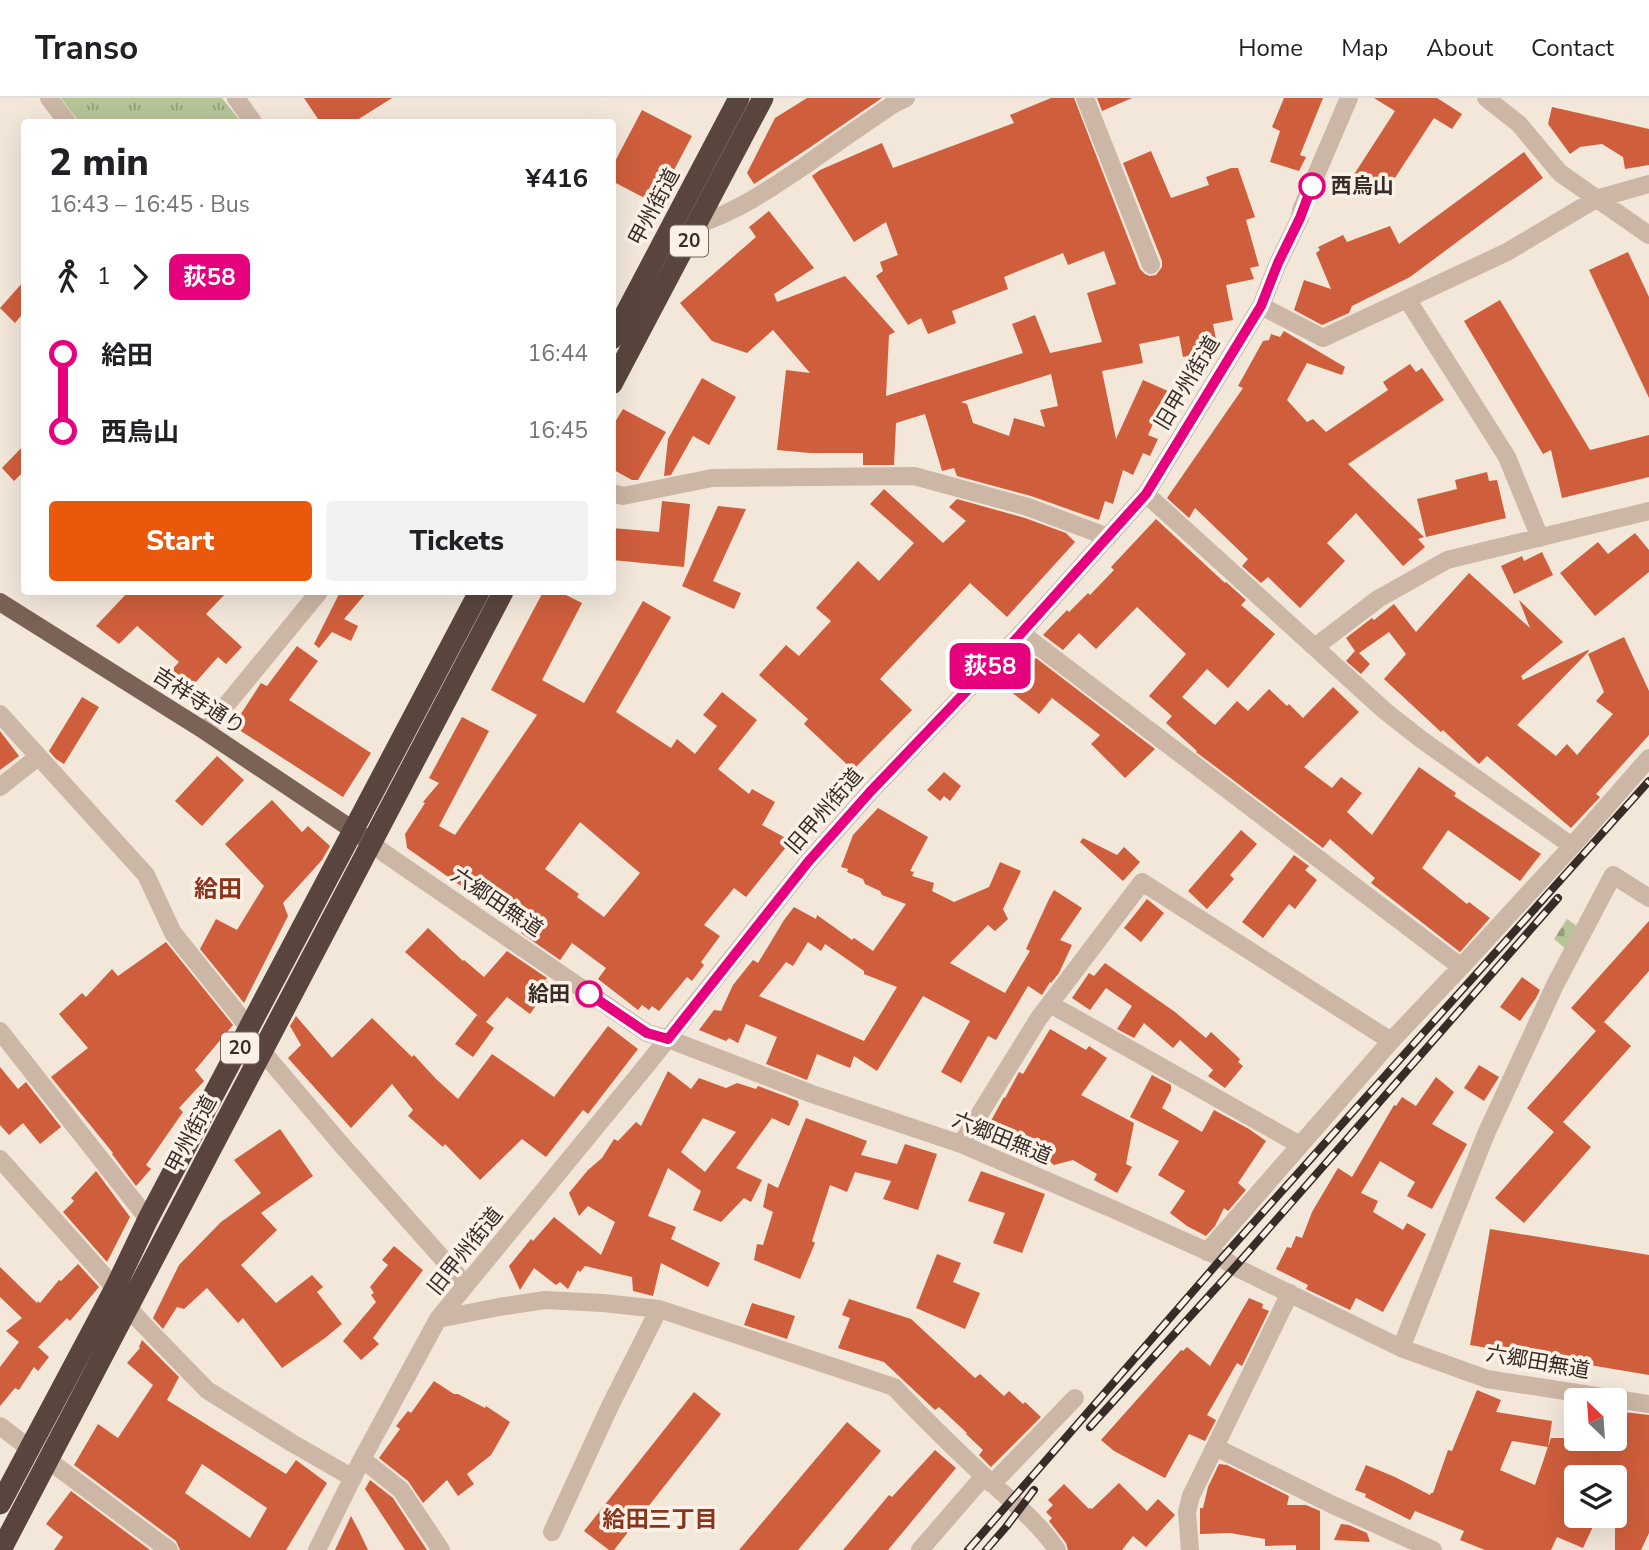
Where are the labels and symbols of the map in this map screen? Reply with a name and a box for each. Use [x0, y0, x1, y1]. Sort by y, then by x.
street label: 甲州街道 [622, 163, 686, 251]
place label: 西烏山 [1331, 172, 1394, 200]
marker: 西烏山 [1299, 173, 1325, 199]
road number: 20 [670, 225, 708, 256]
street label: 旧甲州街道 [1148, 331, 1226, 435]
line badge: 荻58 [950, 643, 1030, 689]
street label: 吉祥寺通り [147, 661, 251, 741]
street label: 旧甲州街道 [779, 762, 869, 860]
street label: 六郷田無道 [446, 861, 548, 943]
district label: 給田 [194, 873, 242, 905]
place label: 給田 [528, 980, 570, 1008]
marker: 給田 [576, 981, 602, 1007]
road number: 20 [221, 1032, 259, 1064]
street label: 甲州街道 [159, 1090, 223, 1178]
street label: 六郷田無道 [948, 1105, 1056, 1171]
street label: 旧甲州街道 [421, 1201, 509, 1301]
street label: 六郷田無道 [1484, 1339, 1592, 1385]
north arrow [1564, 1388, 1628, 1451]
district label: 給田三丁目 [603, 1504, 718, 1535]

